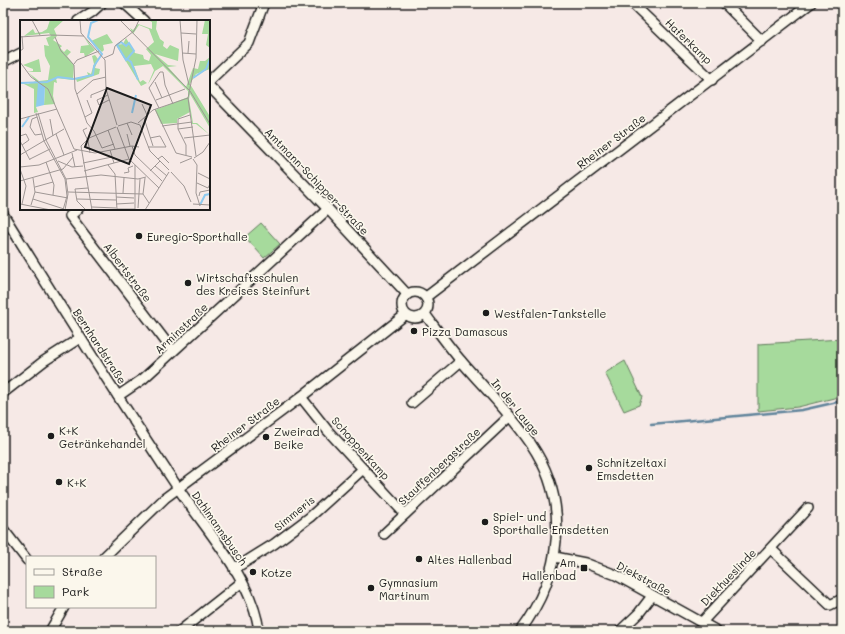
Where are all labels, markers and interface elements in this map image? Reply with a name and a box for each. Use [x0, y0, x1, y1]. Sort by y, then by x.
street label: Haferkamp [662, 15, 716, 67]
inset map [20, 20, 210, 210]
street label: Rheiner Straße [574, 110, 649, 172]
street label: Amtmann-Schipper-Straße [262, 124, 372, 238]
place label: Euregio-Sporthalle [147, 229, 248, 244]
marker: Euregio-Sporthalle [134, 231, 144, 241]
street label: Albertstraße [101, 239, 155, 305]
place label: Wirtschaftsschulen des Kreises Steinfurt [196, 270, 310, 298]
marker: Wirtschaftsschulen des Kreises Steinfurt [183, 278, 193, 288]
street label: Arminstraße [151, 299, 211, 357]
street label: Bernhardstraße [70, 305, 130, 387]
place label: Westfalen-Tankstelle [494, 306, 607, 321]
marker: Westfalen-Tankstelle [481, 308, 491, 318]
place label: Pizza Damascus [422, 324, 508, 339]
marker: Pizza Damascus [409, 326, 419, 336]
street label: In der Lauge [488, 375, 544, 439]
street label: Rheiner Straße [208, 393, 283, 455]
street label: Schoppenkamp [329, 413, 394, 483]
place label: K+K Getränkehandel [59, 423, 146, 451]
place label: Zweirad Beike [274, 424, 319, 452]
street label: Stauffenbergstraße [395, 424, 484, 508]
marker: K+K Getränkehandel [46, 431, 56, 441]
marker: Zweirad Beike [261, 432, 271, 442]
place label: Schnitzeltaxi Emsdetten [597, 455, 667, 483]
marker: Schnitzeltaxi Emsdetten [584, 463, 594, 473]
place label: K+K [67, 475, 87, 490]
marker: K+K [54, 477, 64, 487]
street label: Dahlmannsbusch [189, 488, 251, 568]
street label: Simmeris [271, 492, 317, 534]
place label: Spiel- und Sporthalle Emsdetten [493, 509, 609, 537]
marker: Spiel- und Sporthalle Emsdetten [480, 517, 490, 527]
street label: Diekhueslinde [697, 545, 759, 609]
place label: Altes Hallenbad [427, 552, 512, 567]
marker: Altes Hallenbad [414, 554, 424, 564]
place label: Am Hallenbad [522, 555, 576, 583]
legend [26, 556, 156, 608]
street label: Diekstraße [614, 557, 674, 599]
text: Straße [62, 563, 103, 579]
marker: Am Hallenbad [579, 563, 589, 573]
place label: Kotze [261, 565, 292, 580]
marker: Kotze [248, 567, 258, 577]
place label: Gymnasium Martinum [379, 575, 438, 603]
text: Park [62, 583, 89, 599]
marker: Gymnasium Martinum [366, 583, 376, 593]

